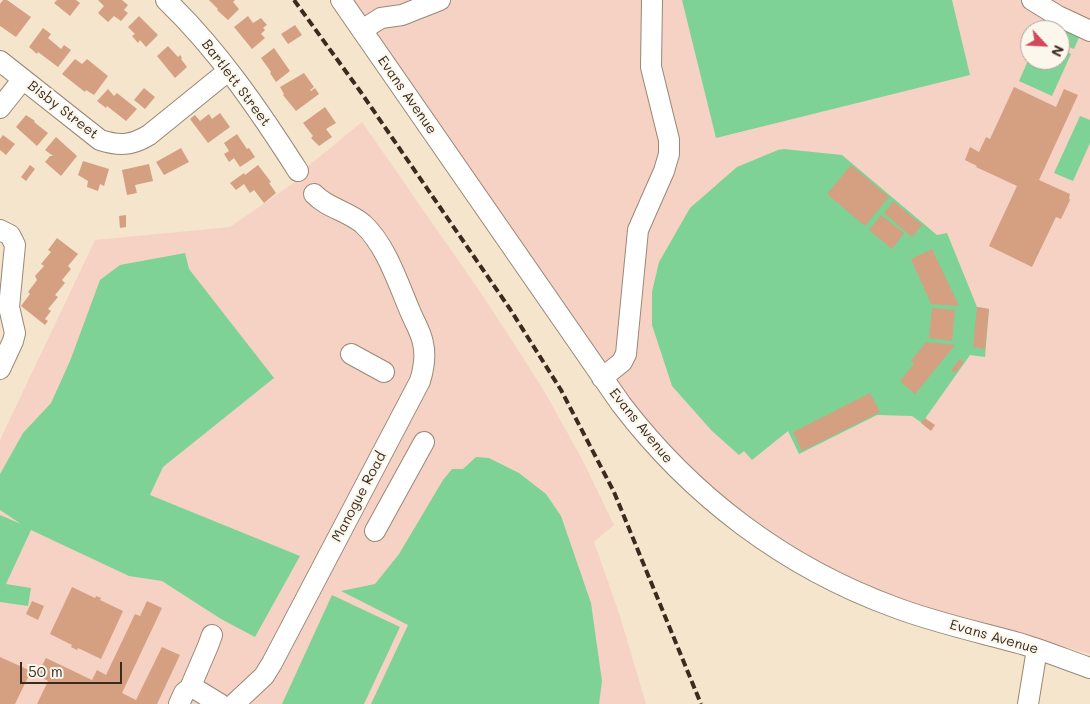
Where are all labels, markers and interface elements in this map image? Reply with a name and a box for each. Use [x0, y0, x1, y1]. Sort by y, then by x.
north arrow [1020, 20, 1070, 70]
street label: Bartlett Street [198, 36, 274, 130]
text: N [1047, 42, 1069, 60]
street label: Evans Avenue [374, 53, 440, 137]
street label: Bisby Street [24, 77, 102, 143]
street label: Evans Avenue [606, 385, 676, 467]
street label: Manogue Road [328, 449, 390, 545]
street label: Evans Avenue [948, 616, 1040, 658]
scale bar [22, 652, 125, 684]
text: 50 m [28, 661, 63, 681]

